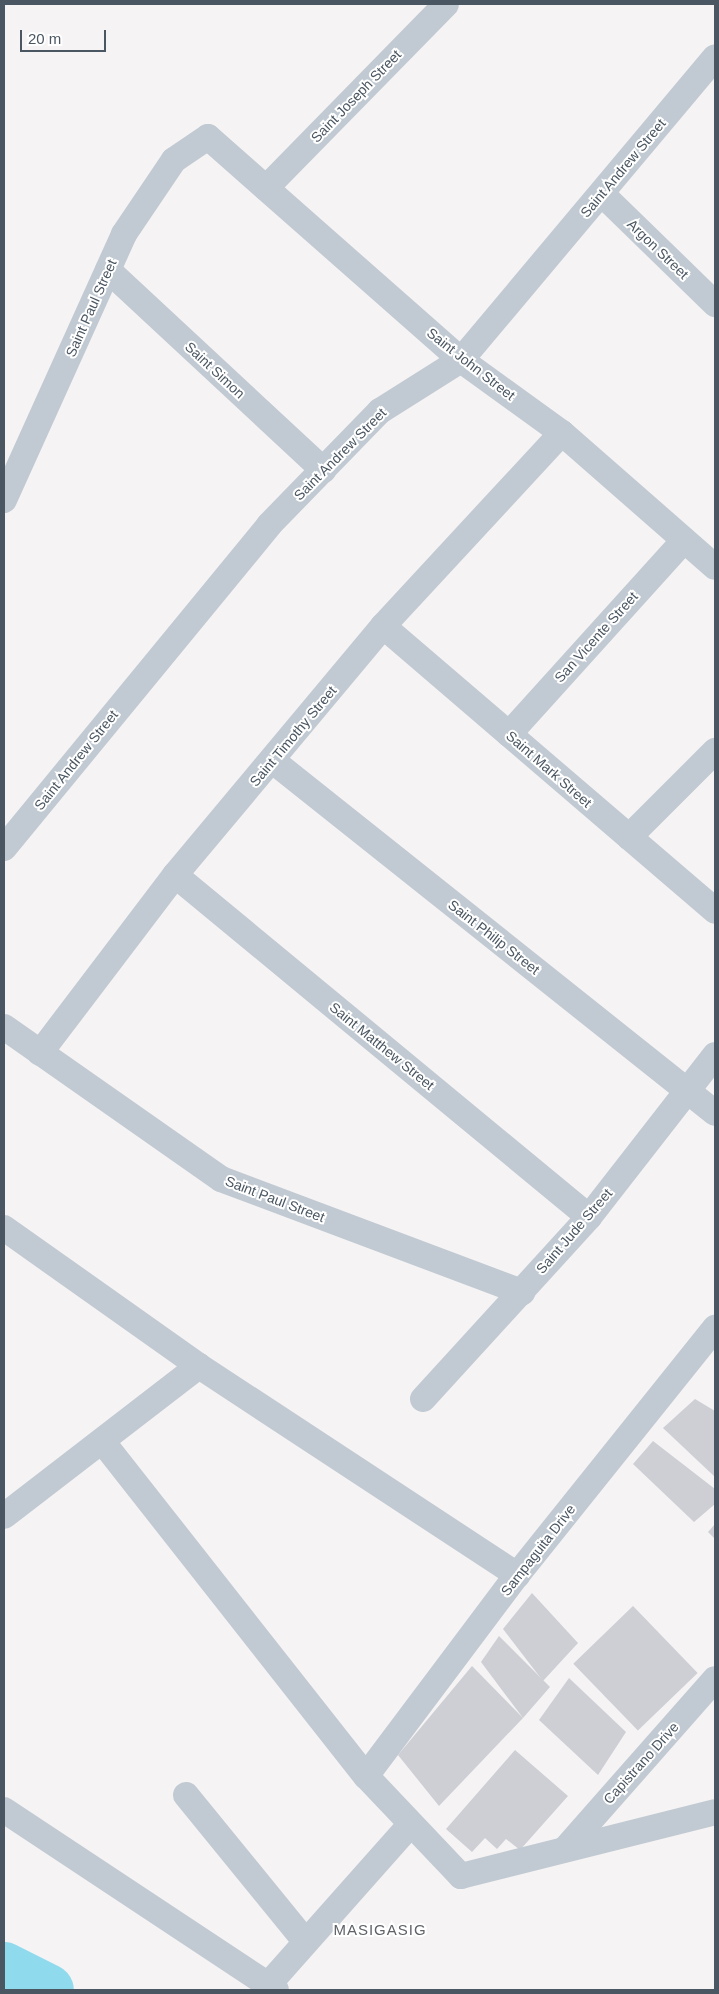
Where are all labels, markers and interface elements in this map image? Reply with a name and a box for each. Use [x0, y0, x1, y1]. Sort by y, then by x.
scale bar [22, 20, 109, 52]
text: 20 m [28, 30, 61, 47]
street label: Saint Joseph Street [308, 46, 404, 146]
street label: Saint Andrew Street [577, 115, 669, 221]
street label: Argon Street [624, 216, 692, 282]
street label: Saint Paul Street [62, 257, 120, 359]
street label: Saint John Street [424, 324, 518, 404]
street label: Saint Simon [182, 338, 248, 402]
street label: Saint Andrew Street [290, 404, 390, 504]
street label: San Vicente Street [551, 588, 641, 686]
street label: Saint Timothy Street [246, 682, 340, 790]
street label: Saint Andrew Street [30, 706, 122, 814]
street label: Saint Mark Street [503, 727, 595, 811]
street label: Saint Philip Street [445, 896, 543, 978]
street label: Saint Matthew Street [326, 999, 438, 1093]
street label: Saint Paul Street [223, 1172, 327, 1226]
street label: Saint Jude Street [532, 1185, 616, 1277]
street label: Sampaguita Drive [497, 1501, 579, 1599]
street label: Capistrano Drive [600, 1719, 682, 1807]
district label: MASIGASIG [332, 1921, 428, 1939]

